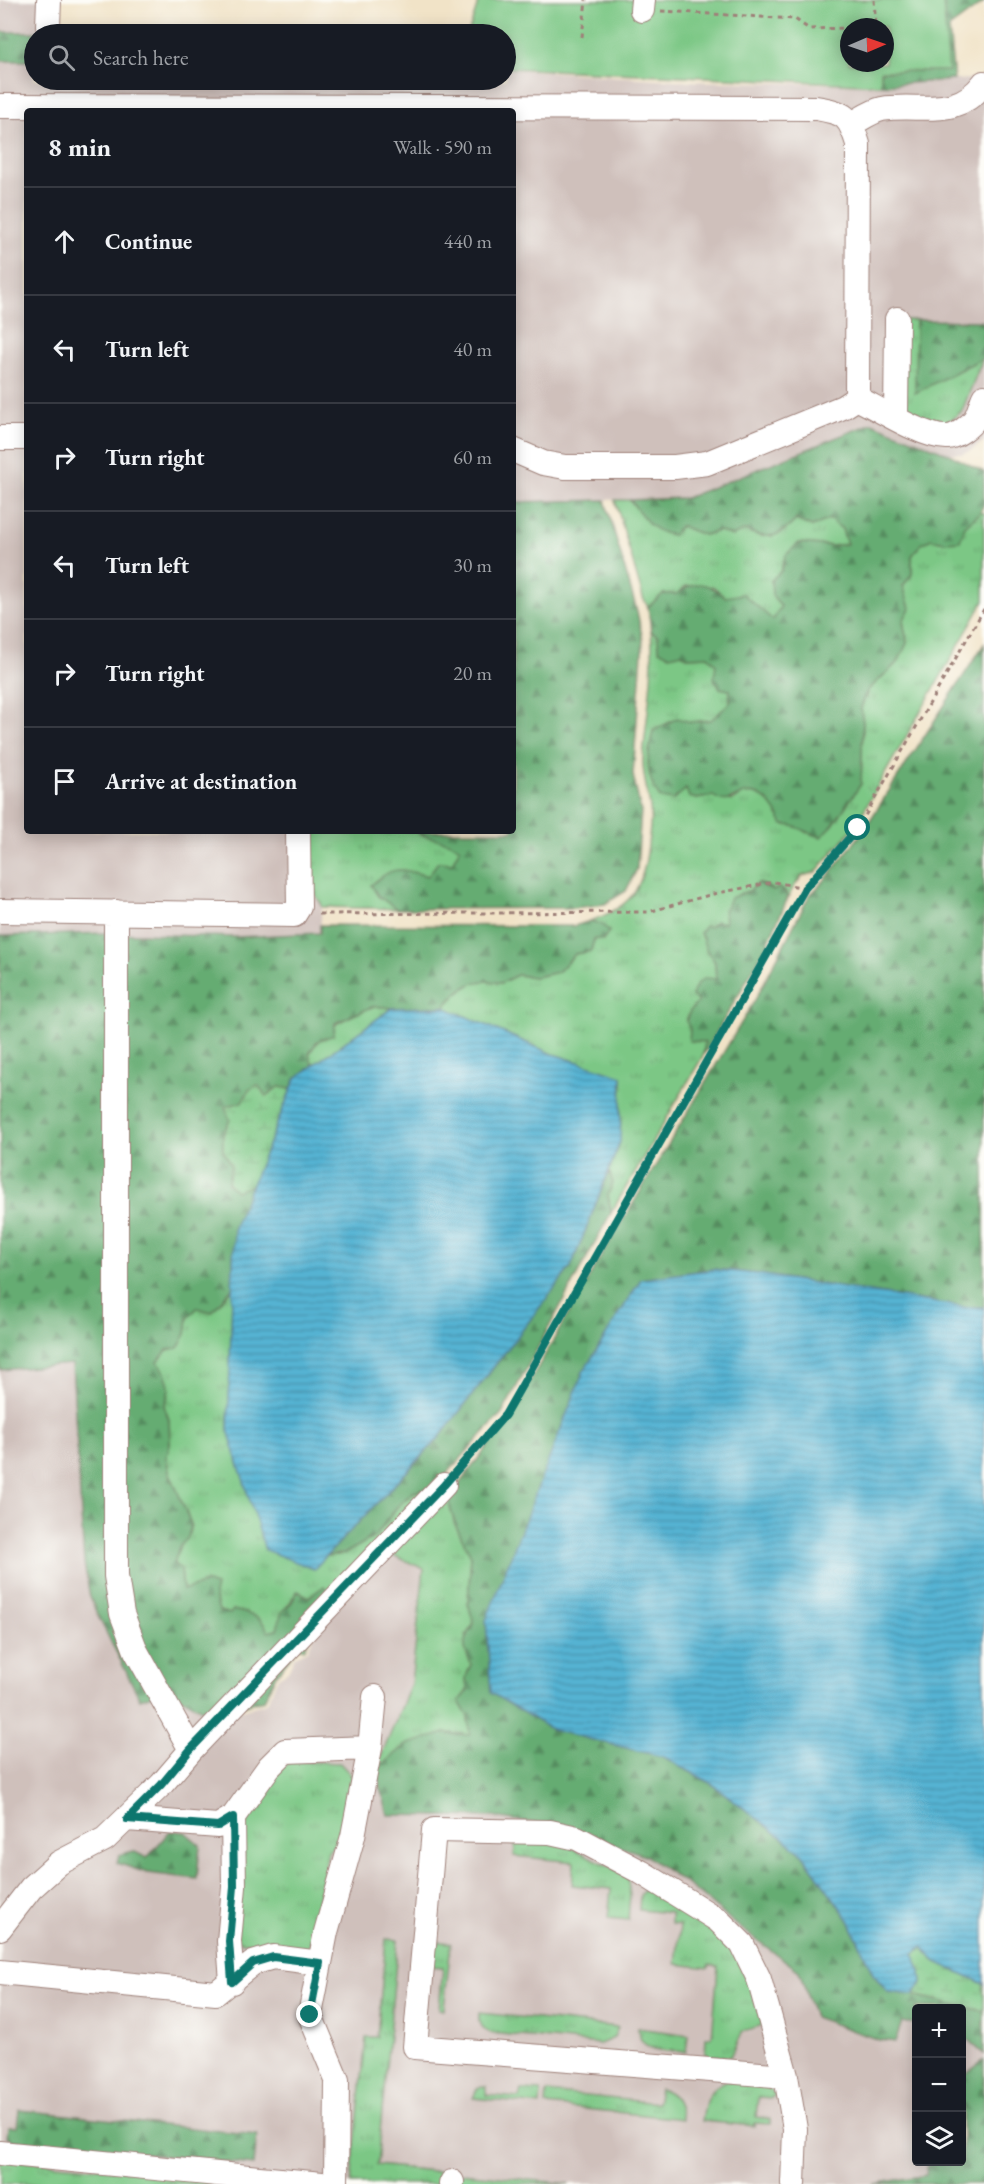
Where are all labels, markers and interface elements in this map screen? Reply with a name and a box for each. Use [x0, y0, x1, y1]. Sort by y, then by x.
north arrow [840, 18, 894, 72]
search box [24, 24, 516, 90]
icon: search [45, 41, 78, 74]
text: Search here [93, 43, 188, 72]
text: 8 min [48, 130, 111, 164]
text: Walk · 590 m [393, 134, 492, 160]
icon: ahead [48, 225, 81, 258]
text: Continue [105, 227, 192, 256]
text: 440 m [444, 228, 492, 254]
icon: left [48, 333, 81, 366]
text: Turn left [105, 335, 189, 364]
text: 40 m [453, 336, 492, 362]
icon: right [48, 441, 81, 474]
text: Turn right [105, 443, 204, 472]
text: 60 m [453, 444, 492, 470]
icon: left [48, 549, 81, 582]
text: Turn left [105, 551, 189, 580]
text: 30 m [453, 552, 492, 578]
icon: right [48, 657, 81, 690]
text: Turn right [105, 659, 204, 688]
text: 20 m [453, 660, 492, 686]
icon: arrive [48, 765, 81, 798]
text: Arrive at destination [105, 767, 297, 796]
route start [844, 814, 870, 840]
route end [296, 2001, 322, 2027]
map controls [912, 2004, 966, 2166]
button: + [912, 2004, 966, 2058]
button: − [912, 2058, 966, 2112]
button: layers [912, 2112, 966, 2166]

